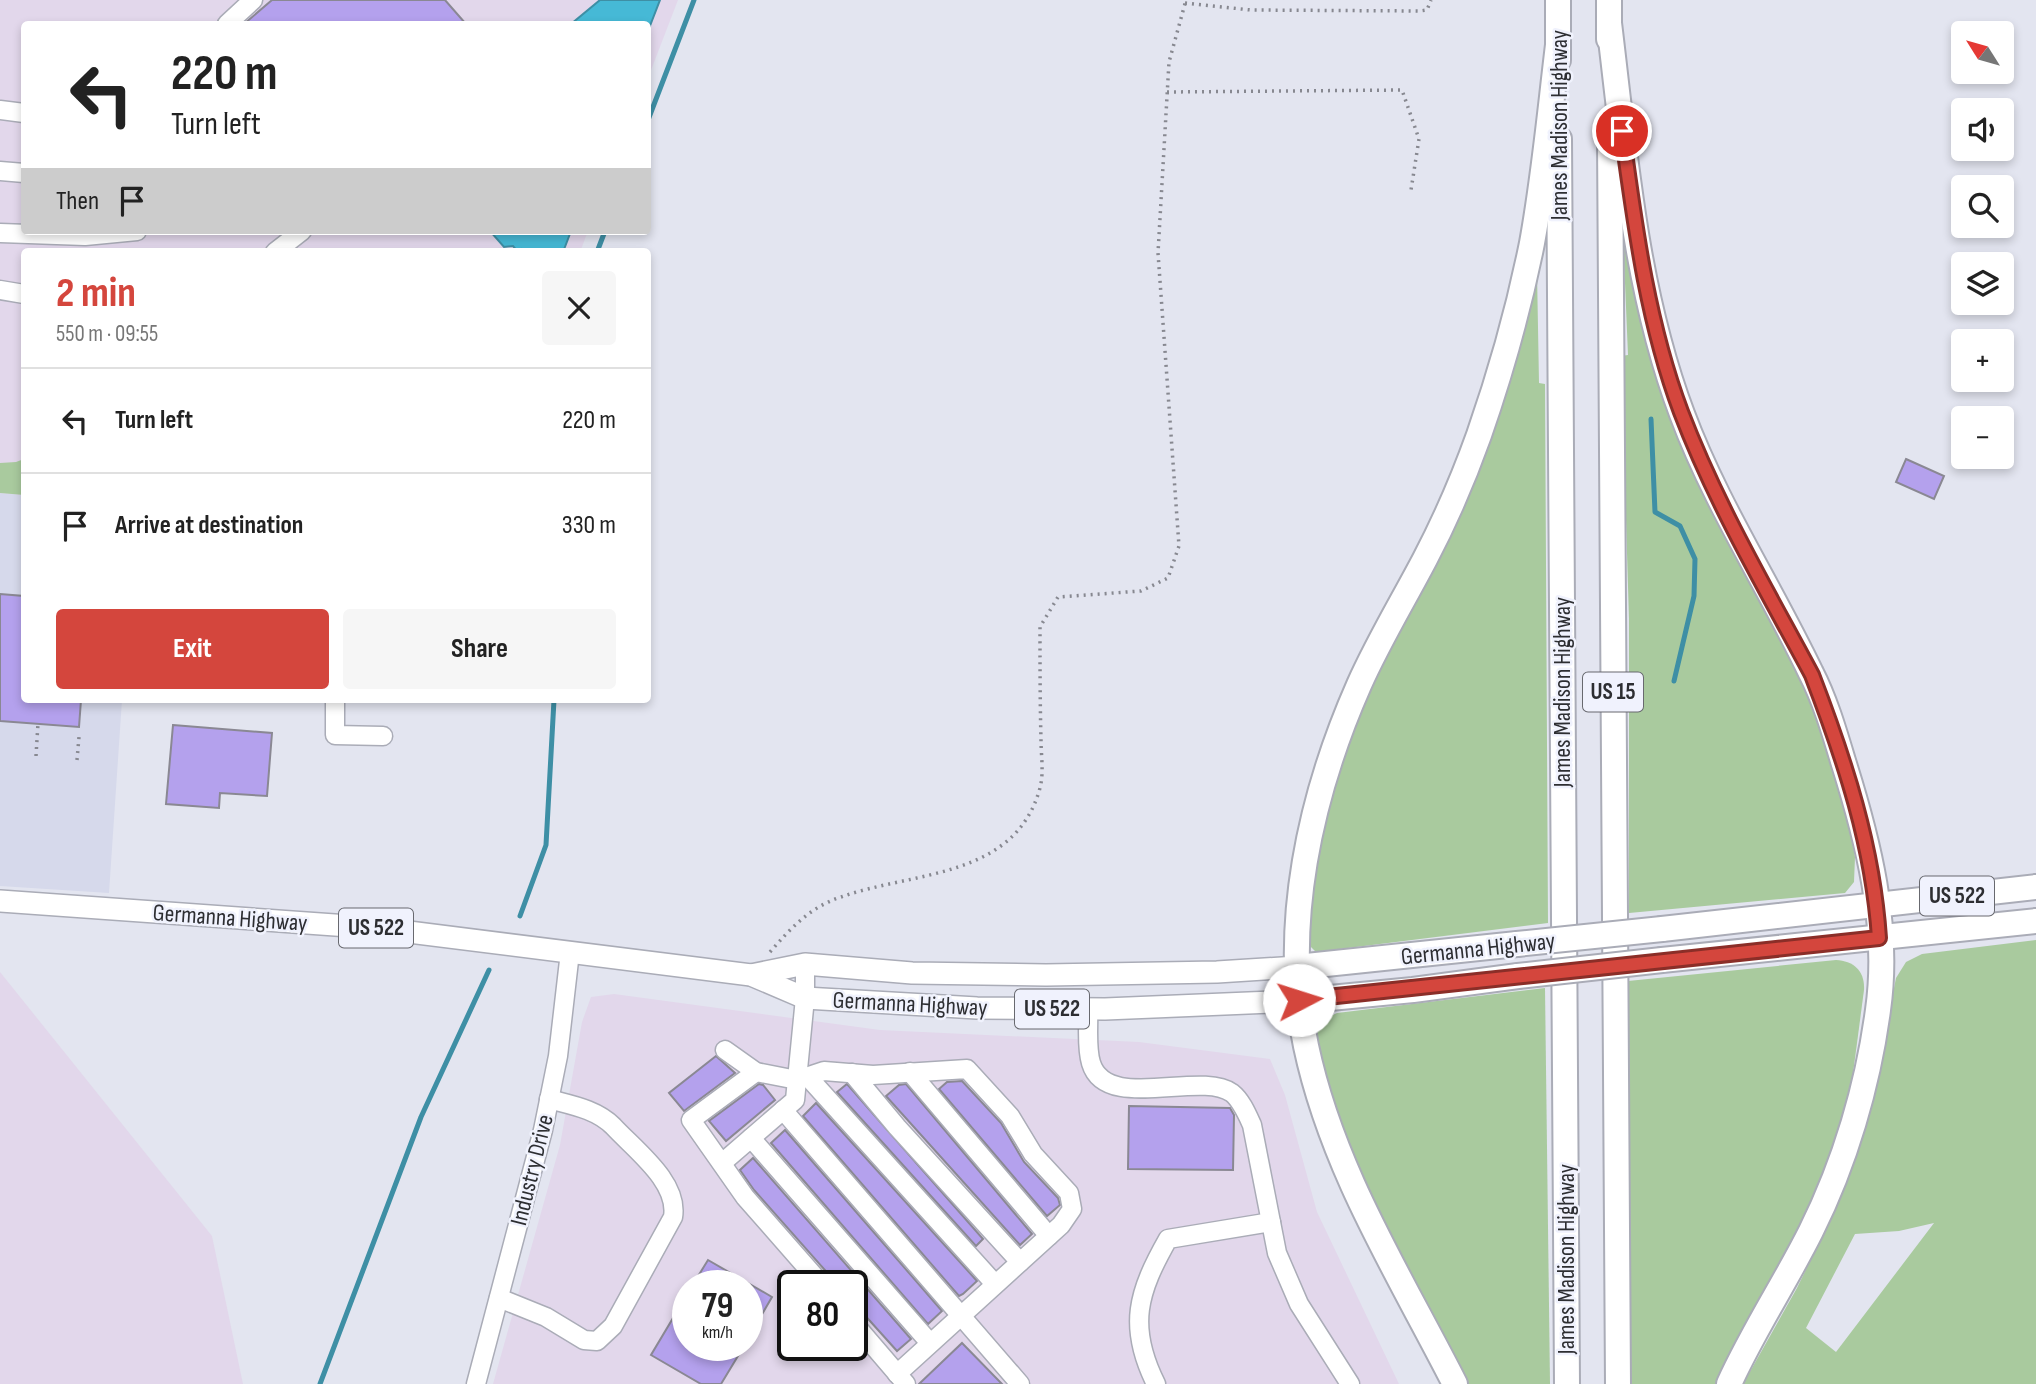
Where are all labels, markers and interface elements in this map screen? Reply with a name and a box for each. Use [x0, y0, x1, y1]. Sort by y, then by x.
north arrow [1951, 21, 2014, 84]
map controls [1951, 21, 2014, 469]
street label: James Madison Highway [1545, 30, 1574, 221]
text: 220 m [171, 45, 277, 104]
icon: left [56, 49, 147, 140]
button: sound [1951, 98, 2014, 161]
pin [1592, 101, 1652, 161]
text: Turn left [171, 105, 261, 144]
icon: arrive [1603, 112, 1641, 150]
button: search [1951, 175, 2014, 238]
icon: arrive [113, 182, 151, 220]
text: Then [56, 186, 99, 217]
button: layers [1951, 252, 2014, 315]
text: 2 min [56, 268, 136, 319]
button: close [542, 271, 616, 345]
text: 550 m · 09:55 [56, 320, 158, 348]
button: + [1951, 329, 2014, 392]
icon: left [56, 402, 94, 440]
text: Turn left [115, 405, 193, 436]
text: 220 m [562, 405, 616, 436]
button: − [1951, 406, 2014, 469]
icon: arrive [56, 507, 94, 545]
text: Arrive at destination [115, 510, 303, 541]
text: 330 m [562, 510, 616, 541]
street label: James Madison Highway [1548, 597, 1577, 788]
button: Exit [56, 609, 329, 689]
button: Share [343, 609, 616, 689]
road number: US 15 [1583, 672, 1643, 712]
road number: US 522 [1920, 876, 1994, 916]
street label: Germanna Highway [152, 898, 308, 938]
road number: US 522 [339, 909, 413, 948]
street label: Germanna Highway [1400, 926, 1556, 972]
position arrow [1262, 963, 1336, 1037]
street label: Germanna Highway [832, 985, 988, 1023]
road number: US 522 [1015, 990, 1089, 1028]
street label: Industry Drive [504, 1112, 560, 1228]
street label: James Madison Highway [1552, 1164, 1581, 1355]
speed limit sign: 80 [777, 1270, 868, 1361]
text: 79 [702, 1285, 733, 1328]
text: km/h [702, 1322, 733, 1343]

